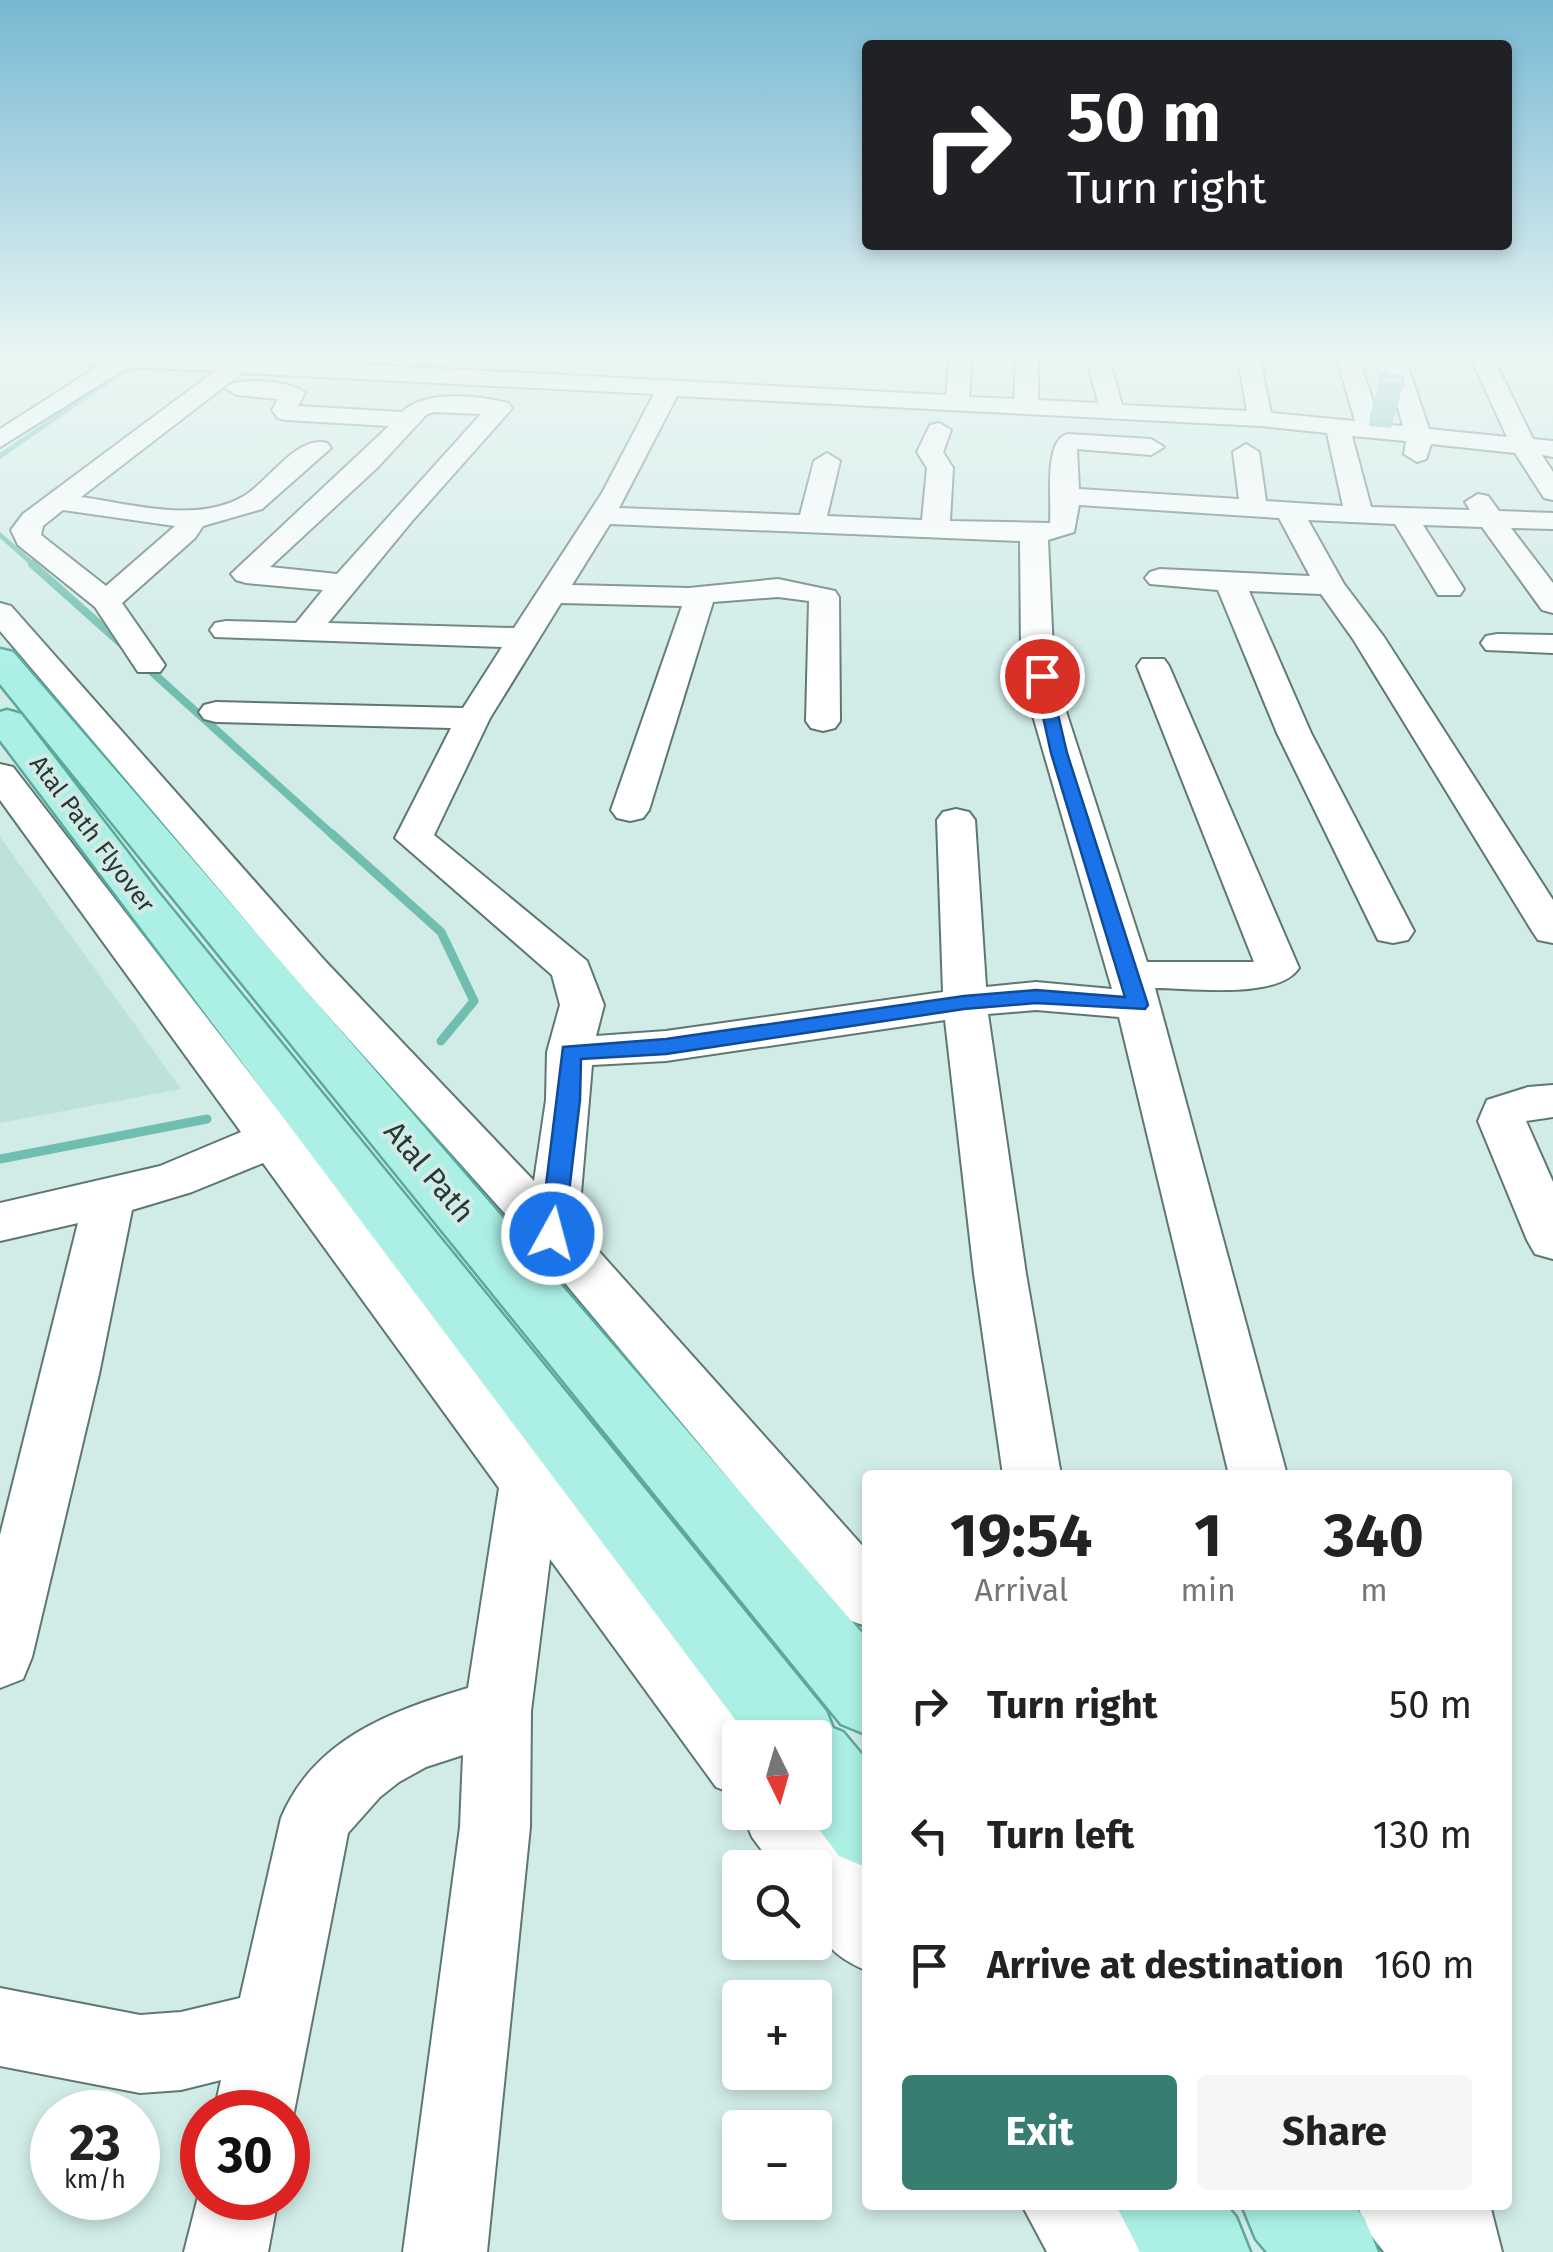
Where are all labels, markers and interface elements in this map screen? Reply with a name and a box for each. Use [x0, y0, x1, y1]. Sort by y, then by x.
text: 50 m [1067, 76, 1221, 160]
icon: right [902, 80, 1032, 210]
text: Turn right [1067, 161, 1266, 215]
pin [1000, 634, 1085, 719]
icon: arrive [1015, 649, 1070, 704]
street label: Atal Path Flyover [23, 750, 161, 919]
street label: Atal Path [376, 1114, 482, 1230]
position arrow [500, 1182, 604, 1286]
text: 19:54 [950, 1500, 1092, 1572]
text: 1 [1194, 1500, 1222, 1572]
text: 340 [1324, 1500, 1424, 1572]
text: Arrival [974, 1571, 1068, 1609]
text: min [1181, 1571, 1236, 1609]
text: m [1360, 1571, 1388, 1609]
icon: right [902, 1678, 957, 1733]
text: Turn right [987, 1682, 1157, 1728]
text: 50 m [1389, 1682, 1472, 1728]
north arrow [722, 1720, 832, 1830]
map controls [722, 1720, 832, 2220]
icon: left [902, 1808, 957, 1863]
text: Turn left [987, 1812, 1134, 1858]
text: 130 m [1373, 1812, 1472, 1858]
button: search [722, 1850, 832, 1960]
icon: arrive [902, 1938, 957, 1993]
text: Arrive at destination [987, 1942, 1344, 1988]
text: 160 m [1374, 1942, 1475, 1988]
button: + [722, 1980, 832, 2090]
button: Exit [902, 2075, 1177, 2190]
button: Share [1197, 2075, 1472, 2190]
speed limit sign: 30 [180, 2090, 310, 2220]
button: − [722, 2110, 832, 2220]
text: 23 [69, 2113, 121, 2173]
text: km/h [64, 2165, 126, 2195]

